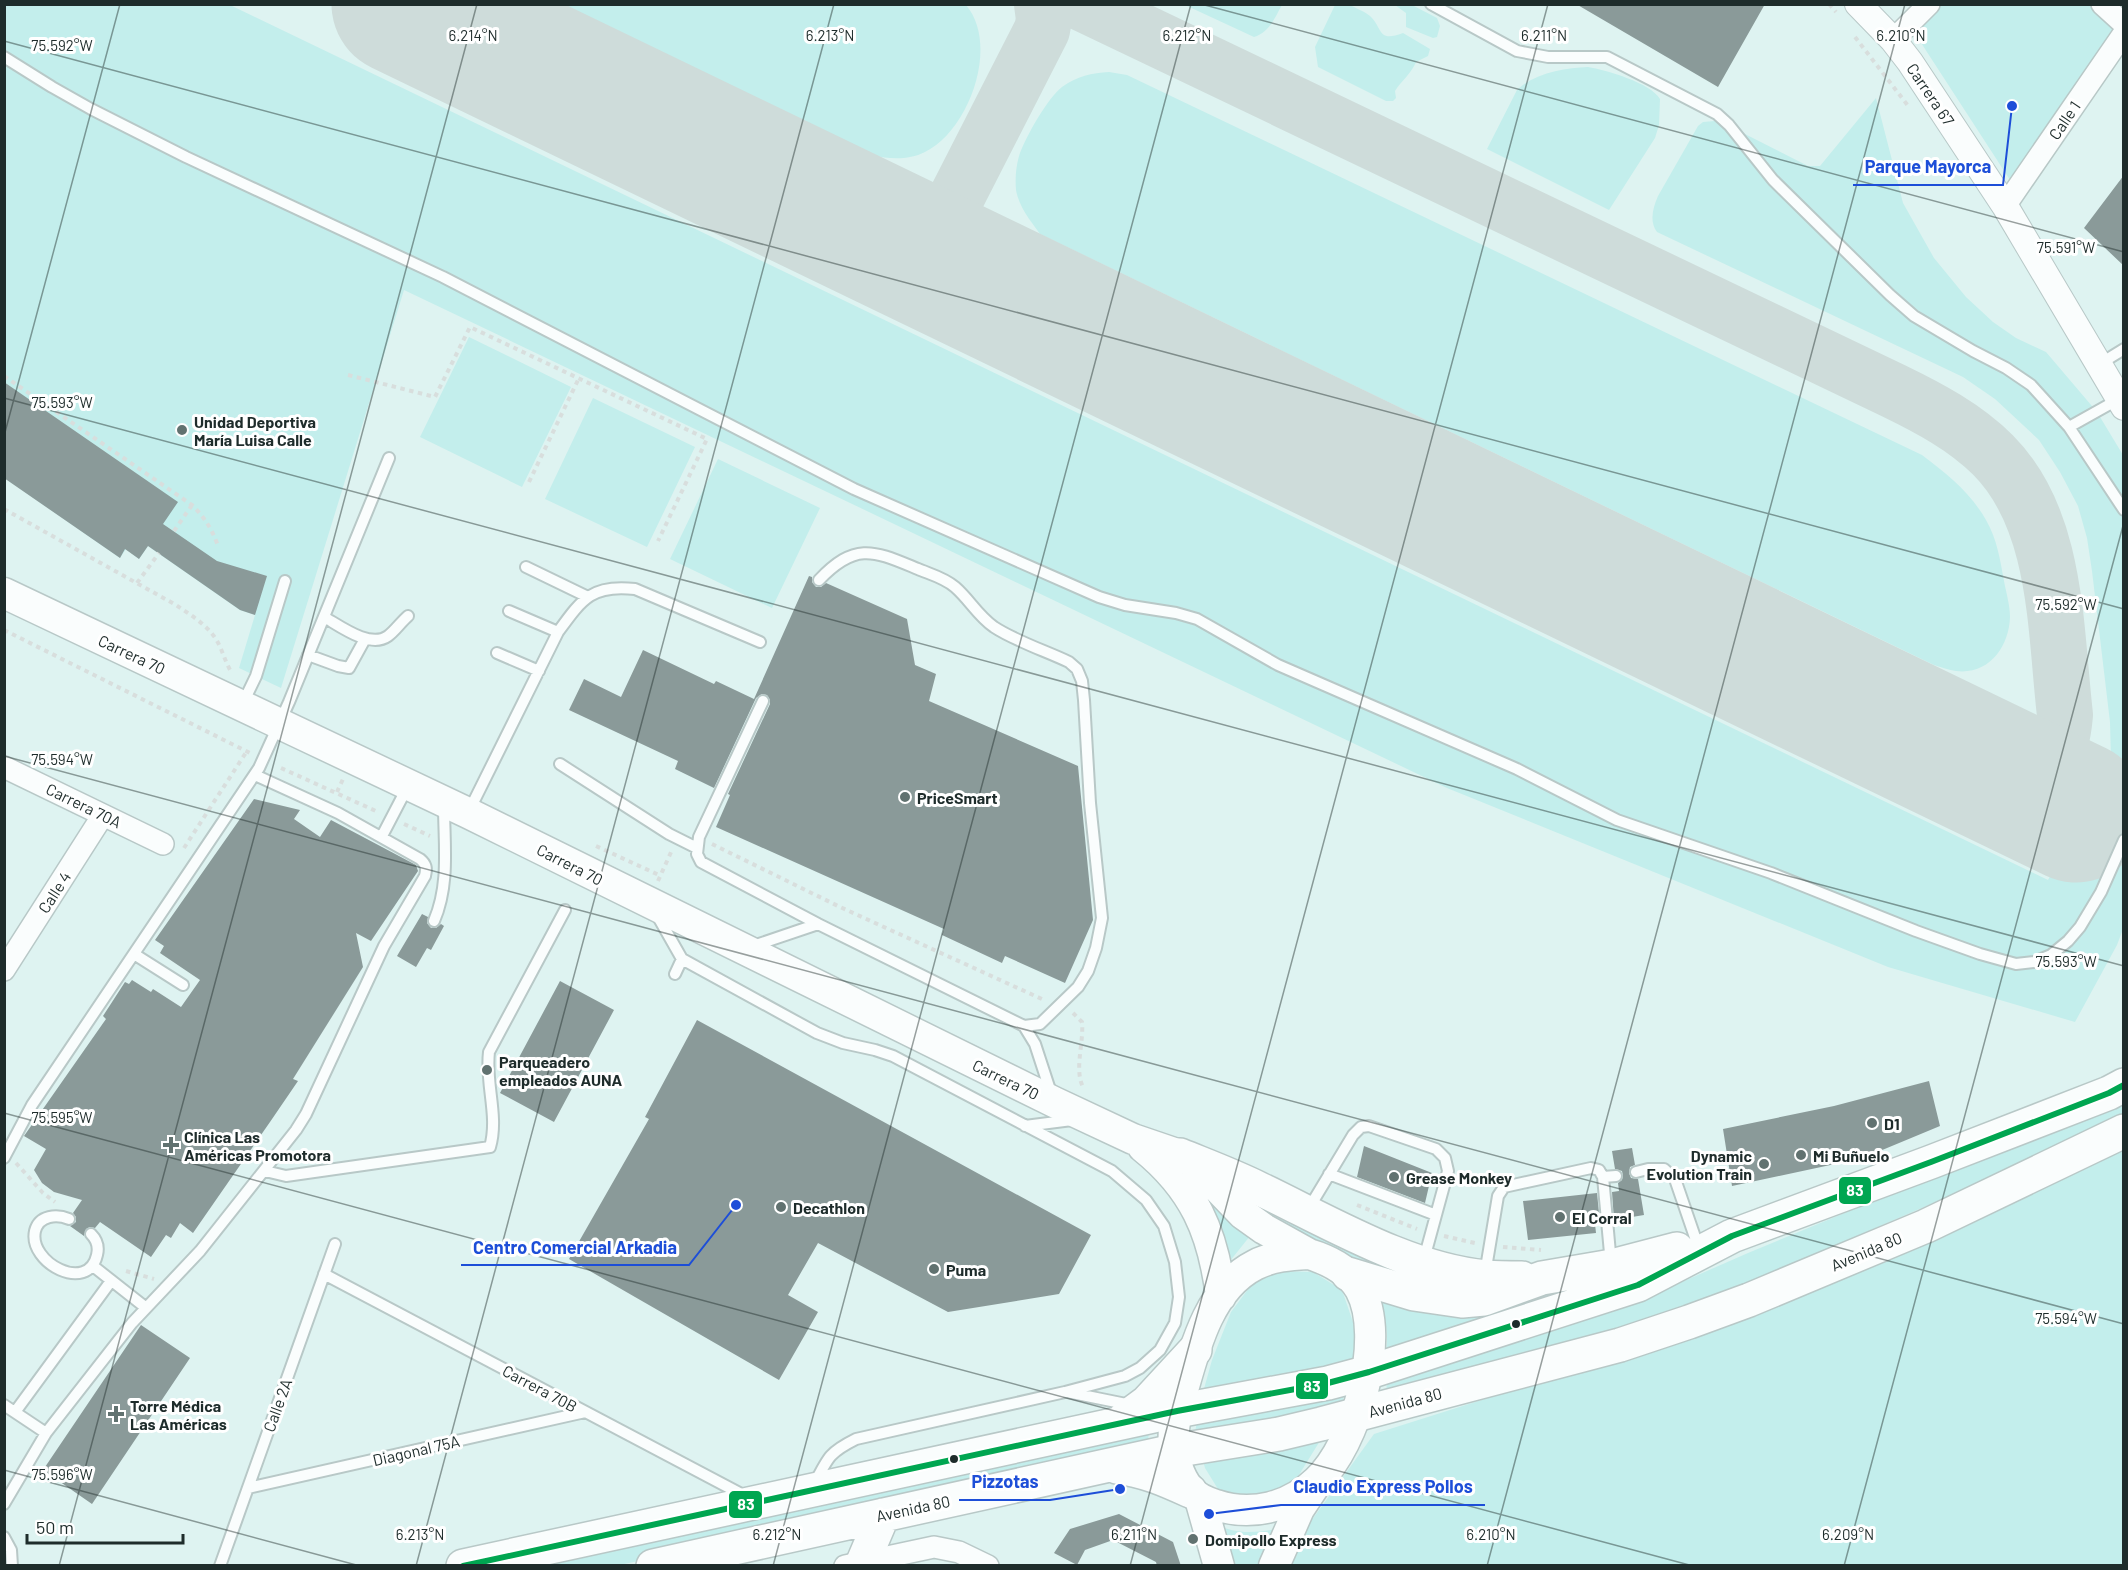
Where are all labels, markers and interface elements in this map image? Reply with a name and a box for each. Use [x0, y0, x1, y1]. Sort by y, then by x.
text: 6.214°N [448, 26, 498, 44]
text: 6.213°N [806, 26, 854, 44]
text: 6.212°N [1163, 26, 1211, 44]
text: 6.211°N [1521, 26, 1567, 44]
text: 6.210°N [1876, 26, 1926, 44]
text: 75.592°W [31, 36, 93, 54]
street label: Carrera 67 [1903, 59, 1959, 129]
street label: Calle 1 [2044, 97, 2084, 143]
callout: Parque Mayorca [1853, 149, 2003, 185]
text: Parque Mayorca [1865, 155, 1991, 177]
text: 75.591°W [2037, 238, 2095, 256]
text: 75.593°W [31, 393, 93, 411]
place label: Unidad Deportiva María Luisa Calle [194, 412, 316, 449]
marker: Unidad Deportiva María Luisa Calle [175, 423, 189, 437]
text: 75.592°W [2035, 595, 2097, 613]
street label: Carrera 70 [96, 630, 168, 678]
text: 75.594°W [31, 750, 93, 768]
street label: Carrera 70A [43, 779, 125, 831]
place label: PriceSmart [917, 788, 998, 807]
marker: PriceSmart [898, 790, 912, 804]
street label: Carrera 70 [534, 839, 606, 889]
street label: Calle 4 [34, 868, 74, 916]
text: 75.593°W [2035, 952, 2097, 970]
place label: Parqueadero empleados AUNA [499, 1052, 623, 1089]
street label: Carrera 70 [970, 1055, 1042, 1103]
marker: Parqueadero empleados AUNA [480, 1063, 494, 1077]
text: 75.595°W [31, 1108, 93, 1126]
place label: D1 [1884, 1114, 1900, 1133]
marker: D1 [1865, 1116, 1879, 1130]
place label: Clínica Las Américas Promotora [184, 1127, 331, 1164]
marker: Clínica Las Américas Promotora [162, 1136, 180, 1154]
place label: Dynamic Evolution Train [1647, 1146, 1752, 1183]
place label: Mi Buñuelo [1813, 1146, 1889, 1165]
marker: Mi Buñuelo [1794, 1148, 1808, 1162]
marker: Dynamic Evolution Train [1757, 1157, 1771, 1171]
place label: Grease Monkey [1406, 1168, 1512, 1187]
marker: Grease Monkey [1387, 1170, 1401, 1184]
line badge: 83 [1838, 1176, 1872, 1205]
text: 83 [1846, 1180, 1864, 1199]
place label: Decathlon [793, 1198, 865, 1217]
marker: Decathlon [774, 1200, 788, 1214]
place label: El Corral [1572, 1208, 1632, 1227]
marker: El Corral [1553, 1210, 1567, 1224]
street label: Avenida 80 [1828, 1228, 1904, 1274]
callout: Centro Comercial Arkadia [461, 1229, 689, 1265]
text: Centro Comercial Arkadia [473, 1236, 677, 1258]
place label: Puma [946, 1260, 986, 1279]
marker: Puma [927, 1262, 941, 1276]
text: 75.594°W [2035, 1309, 2097, 1327]
unlabelled marker [1510, 1318, 1522, 1330]
street label: Carrera 70B [499, 1360, 581, 1416]
line badge: 83 [1295, 1372, 1329, 1400]
street label: Calle 2A [259, 1376, 295, 1434]
text: 83 [1303, 1376, 1321, 1395]
street label: Avenida 80 [1366, 1383, 1444, 1421]
place label: Torre Médica Las Américas [130, 1396, 227, 1433]
marker: Torre Médica Las Américas [107, 1405, 125, 1423]
street label: Diagonal 75A [371, 1431, 462, 1469]
unlabelled marker [948, 1453, 960, 1465]
callout: Pizzotas [959, 1464, 1050, 1500]
text: 75.596°W [31, 1465, 93, 1483]
callout: Claudio Express Pollos [1281, 1469, 1485, 1505]
text: Pizzotas [971, 1470, 1039, 1492]
text: Claudio Express Pollos [1293, 1475, 1473, 1497]
line badge: 83 [728, 1490, 763, 1519]
street label: Avenida 80 [874, 1491, 952, 1525]
text: 83 [737, 1494, 755, 1513]
scale bar [27, 1507, 183, 1545]
text: 50 m [36, 1516, 74, 1538]
text: 6.213°N [396, 1525, 444, 1543]
text: 6.212°N [753, 1525, 801, 1543]
text: 6.211°N [1111, 1525, 1157, 1543]
text: 6.210°N [1466, 1525, 1516, 1543]
text: 6.209°N [1822, 1525, 1874, 1543]
place label: Domipollo Express [1205, 1530, 1337, 1549]
marker: Domipollo Express [1186, 1532, 1200, 1546]

